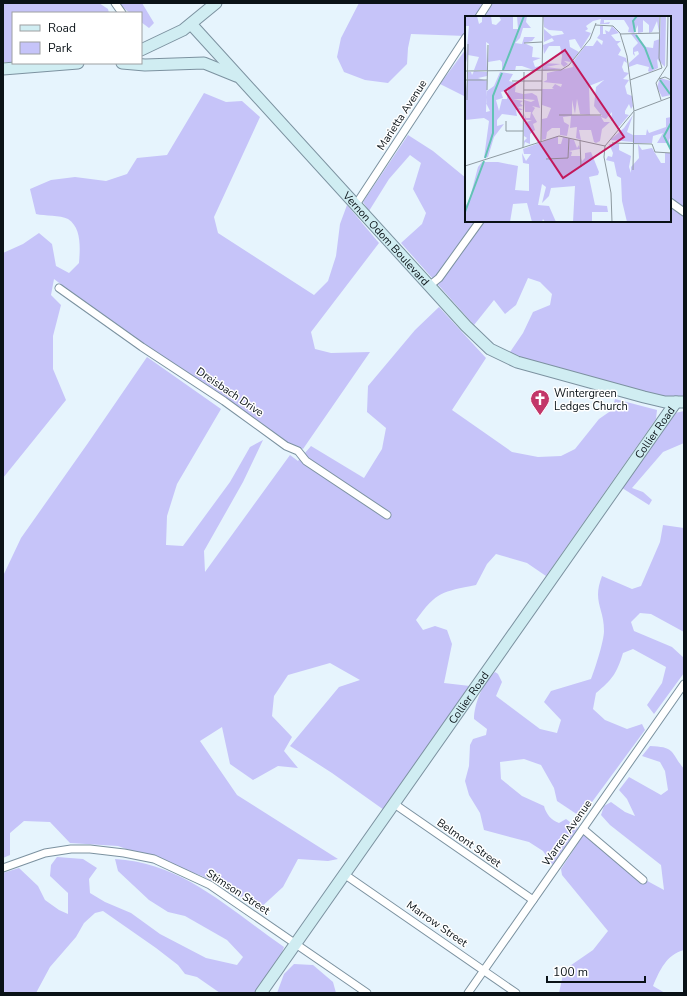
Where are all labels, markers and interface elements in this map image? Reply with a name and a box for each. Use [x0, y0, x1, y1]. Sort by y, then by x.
legend [12, 12, 142, 64]
inset map [465, 16, 671, 222]
text: Road [48, 20, 76, 36]
text: Park [48, 40, 73, 56]
street label: Marietta Avenue [374, 77, 430, 153]
street label: Vernon Odom Boulevard [339, 188, 433, 289]
street label: Dreisbach Drive [193, 364, 267, 420]
place label: Wintergreen Ledges Church [554, 386, 628, 414]
church icon: Wintergreen Ledges Church [529, 388, 551, 416]
street label: Collier Road [631, 403, 678, 461]
street label: Collier Road [445, 668, 492, 727]
street label: Warren Avenue [539, 797, 595, 869]
street label: Belmont Street [434, 815, 504, 871]
street label: Stimson Street [203, 866, 273, 918]
street label: Marrow Street [404, 897, 471, 951]
scale bar [547, 958, 645, 984]
text: 100 m [553, 964, 588, 980]

